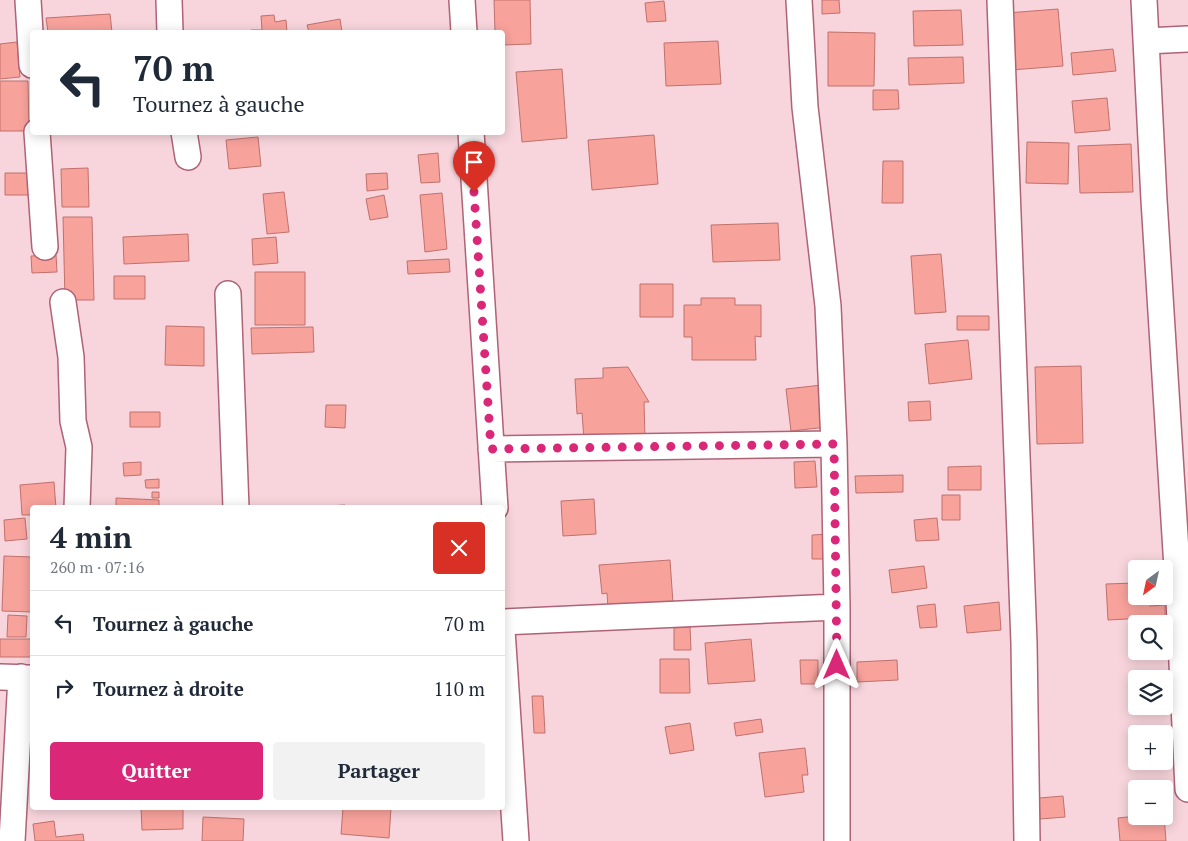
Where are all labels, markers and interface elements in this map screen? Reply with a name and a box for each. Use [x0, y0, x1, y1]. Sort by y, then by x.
text: 70 m [133, 45, 214, 91]
icon: left [50, 50, 115, 115]
text: Tournez à gauche [133, 89, 304, 118]
pin [453, 141, 495, 192]
icon: arrive [460, 148, 488, 176]
text: 4 min [50, 517, 132, 557]
button: close [433, 522, 485, 574]
text: 260 m · 07:16 [50, 556, 144, 578]
north arrow [1128, 560, 1172, 605]
map controls [1128, 560, 1173, 825]
icon: left [50, 609, 78, 637]
text: Tournez à gauche [93, 611, 254, 636]
text: 70 m [444, 611, 485, 636]
button: search [1128, 615, 1173, 660]
position arrow [810, 638, 862, 690]
button: layers [1128, 670, 1173, 715]
icon: right [50, 674, 78, 702]
text: Tournez à droite [93, 676, 244, 701]
text: 110 m [434, 676, 485, 701]
button: + [1128, 725, 1173, 770]
button: Quitter [50, 742, 263, 800]
button: Partager [273, 742, 485, 800]
button: − [1128, 780, 1173, 825]

